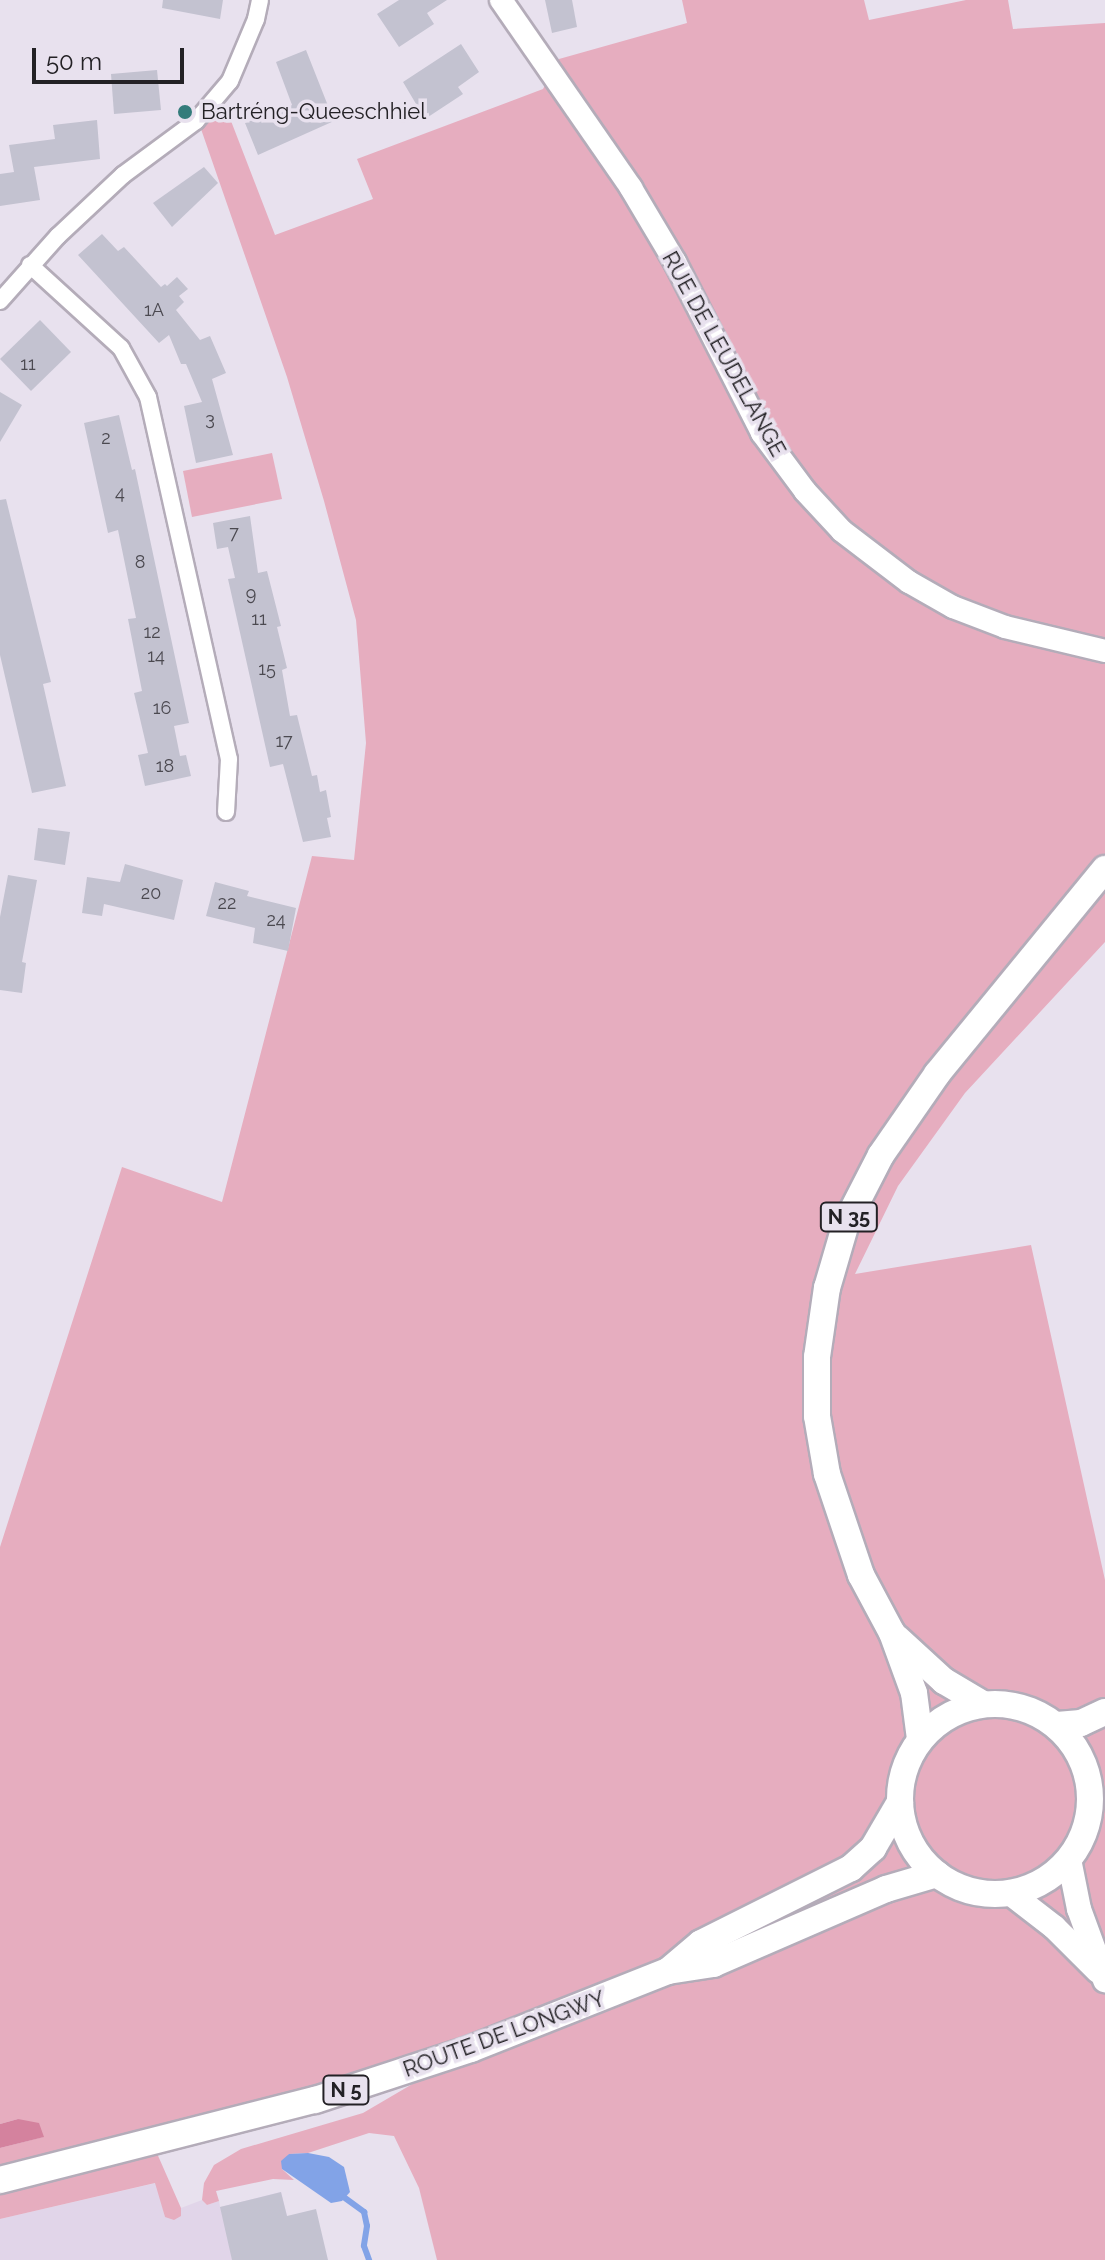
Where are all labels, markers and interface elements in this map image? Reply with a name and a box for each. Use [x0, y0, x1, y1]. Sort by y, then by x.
scale bar [36, 32, 188, 82]
text: 50 m [46, 47, 102, 76]
place label: Bartréng-Queeschhiel [201, 99, 426, 125]
marker: Bartréng-Queeschhiel [176, 103, 194, 121]
street label: RUE DE LEUDELANGE [657, 247, 791, 461]
house number: 1A [144, 299, 164, 321]
house number: 11 [20, 353, 36, 375]
house number: 3 [205, 408, 215, 430]
house number: 2 [101, 427, 111, 449]
house number: 4 [115, 482, 125, 504]
house number: 7 [229, 522, 239, 544]
house number: 8 [135, 551, 145, 573]
house number: 9 [246, 583, 256, 605]
house number: 11 [251, 608, 267, 630]
house number: 12 [143, 621, 161, 643]
house number: 14 [147, 645, 165, 667]
house number: 15 [258, 658, 276, 680]
house number: 16 [153, 697, 171, 719]
house number: 17 [275, 730, 293, 752]
house number: 18 [156, 755, 174, 777]
house number: 20 [141, 882, 161, 904]
house number: 22 [218, 892, 236, 914]
house number: 24 [266, 909, 286, 931]
road number: N 35 [819, 1201, 879, 1233]
street label: ROUTE DE LONGWY [399, 1985, 609, 2083]
road number: N 5 [322, 2074, 370, 2106]

